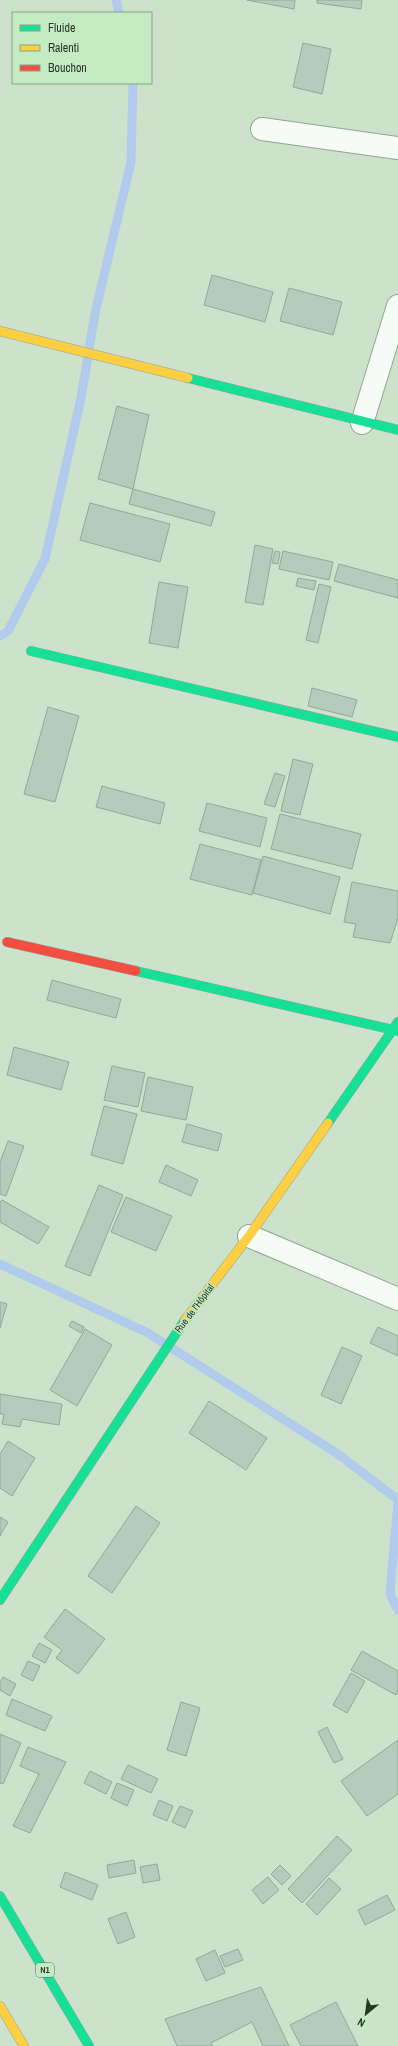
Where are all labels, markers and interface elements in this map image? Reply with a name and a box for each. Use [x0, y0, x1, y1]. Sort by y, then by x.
legend [12, 12, 152, 84]
text: Fluide [48, 20, 75, 36]
text: Ralenti [48, 40, 79, 56]
text: Bouchon [48, 60, 87, 76]
street label: Rue de l'Hôpital [172, 1281, 217, 1335]
road number: N1 [36, 1963, 54, 1977]
north arrow [346, 1994, 386, 2034]
text: N [355, 2015, 367, 2030]

